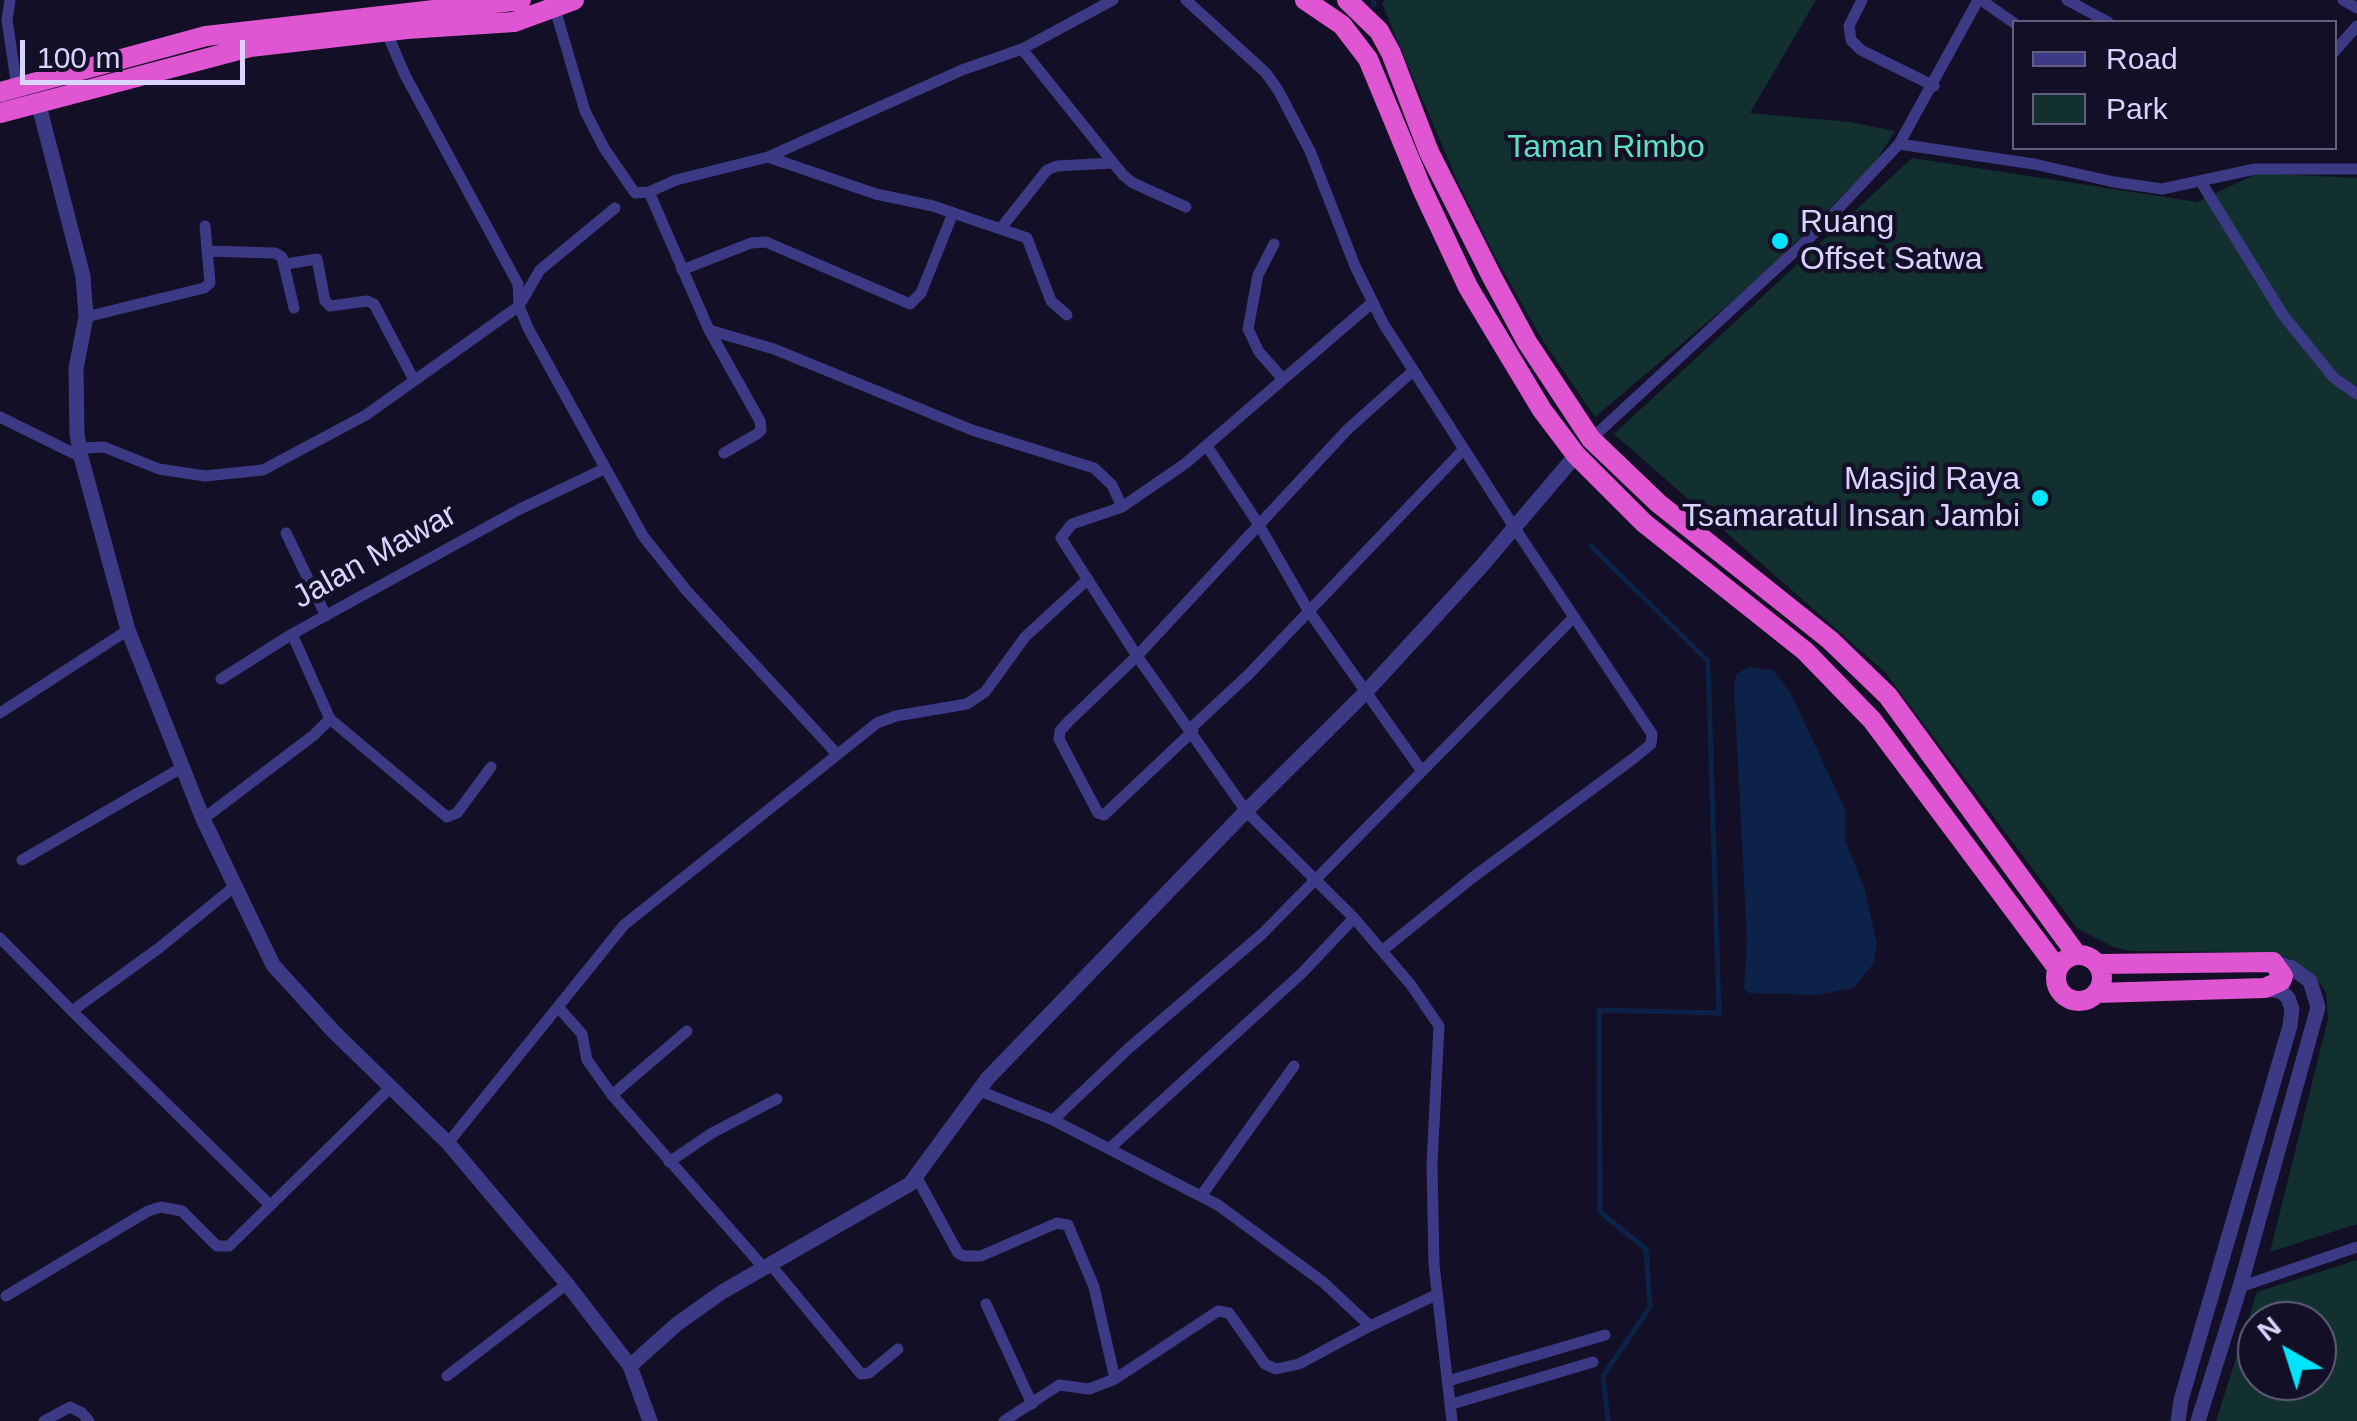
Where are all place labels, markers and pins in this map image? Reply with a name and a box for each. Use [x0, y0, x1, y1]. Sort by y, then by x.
place label: Ruang Offset Satwa [1800, 204, 1983, 279]
marker: Ruang Offset Satwa [1769, 230, 1791, 252]
place label: Masjid Raya Tsamaratul Insan Jambi [1682, 461, 2020, 536]
marker: Masjid Raya Tsamaratul Insan Jambi [2029, 487, 2051, 509]

